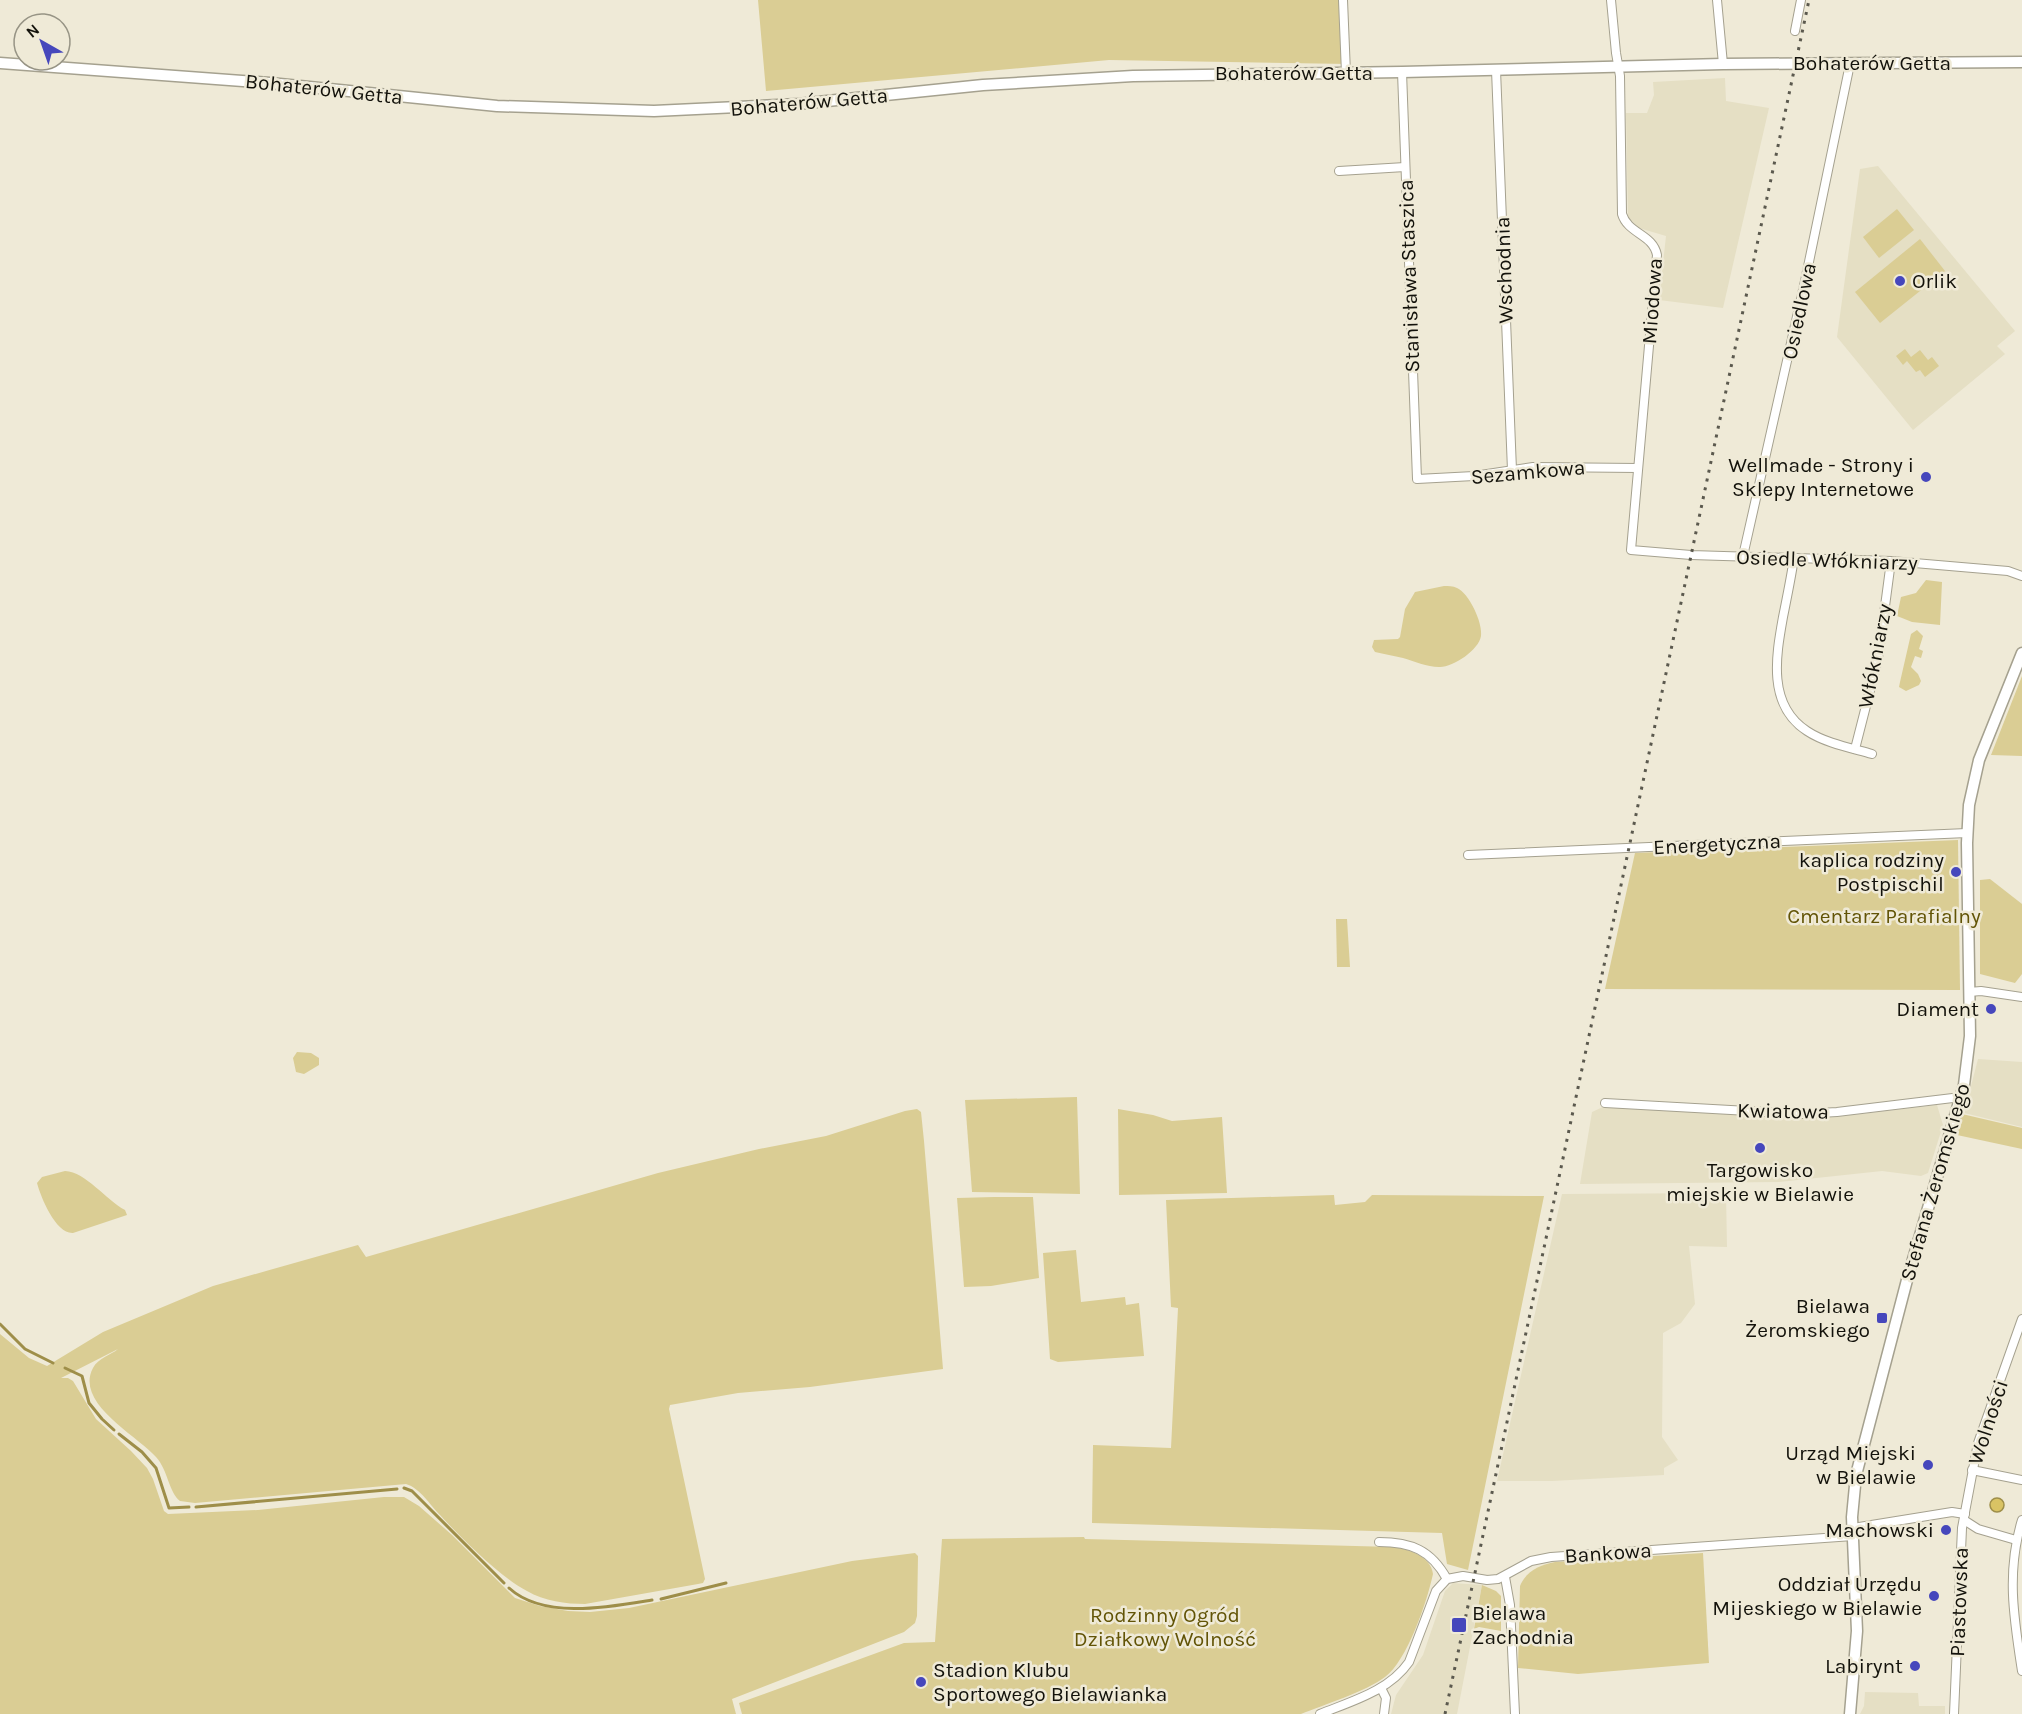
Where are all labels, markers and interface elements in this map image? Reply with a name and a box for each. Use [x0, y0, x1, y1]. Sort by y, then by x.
north arrow [12, 12, 72, 72]
text: N [22, 20, 43, 42]
street label: Bohaterów Getta [1793, 51, 1951, 75]
street label: Bohaterów Getta [1215, 61, 1373, 85]
street label: Bohaterów Getta [244, 69, 404, 109]
street label: Bohaterów Getta [729, 83, 889, 121]
street label: Stanisława Staszica [1394, 179, 1424, 373]
street label: Wschodnia [1490, 216, 1518, 324]
street label: Miodowa [1637, 257, 1667, 345]
street label: Osiedlowa [1777, 260, 1821, 362]
place label: Orlik [1912, 269, 1957, 293]
marker: Orlik [1893, 274, 1907, 288]
place label: Wellmade - Strony i Sklepy Internetowe [1728, 453, 1914, 501]
street label: Sezamkowa [1470, 455, 1586, 489]
marker: Wellmade - Strony i Sklepy Internetowe [1919, 470, 1933, 484]
street label: Osiedle Włókniarzy [1736, 545, 1918, 575]
street label: Włókniarzy [1853, 602, 1897, 710]
street label: Energetyczna [1653, 829, 1781, 859]
place label: kaplica rodziny Postpischil [1799, 848, 1944, 896]
marker: kaplica rodziny Postpischil [1949, 865, 1963, 879]
park label: Cmentarz Parafialny [1787, 904, 1981, 928]
place label: Diament [1896, 997, 1979, 1021]
marker: Diament [1984, 1002, 1998, 1016]
street label: Stefana Żeromskiego [1895, 1080, 1975, 1284]
street label: Kwiatowa [1737, 1098, 1829, 1124]
marker: Targowisko miejskie w Bielawie [1753, 1141, 1767, 1155]
place label: Targowisko miejskie w Bielawie [1666, 1158, 1854, 1206]
place label: Bielawa Żeromskiego [1745, 1294, 1870, 1342]
marker: Bielawa Żeromskiego [1875, 1311, 1889, 1325]
street label: Wolności [1963, 1377, 2013, 1467]
place label: Urząd Miejski w Bielawie [1785, 1441, 1916, 1489]
marker: Urząd Miejski w Bielawie [1921, 1458, 1935, 1472]
place label: Machowski [1825, 1518, 1934, 1542]
marker: Machowski [1939, 1523, 1953, 1537]
street label: Bankowa [1564, 1538, 1652, 1568]
street label: Piastowska [1945, 1547, 1973, 1657]
place label: Oddział Urzędu Mijeskiego w Bielawie [1712, 1572, 1922, 1620]
marker: Oddział Urzędu Mijeskiego w Bielawie [1927, 1589, 1941, 1603]
place label: Bielawa Zachodnia [1472, 1601, 1574, 1649]
park label: Rodzinny Ogród Działkowy Wolność [1074, 1603, 1256, 1651]
marker: Bielawa Zachodnia [1450, 1616, 1468, 1634]
place label: Labirynt [1825, 1654, 1903, 1678]
place label: Stadion Klubu Sportowego Bielawianka [933, 1658, 1167, 1706]
marker: Labirynt [1908, 1659, 1922, 1673]
marker: Stadion Klubu Sportowego Bielawianka [914, 1675, 928, 1689]

